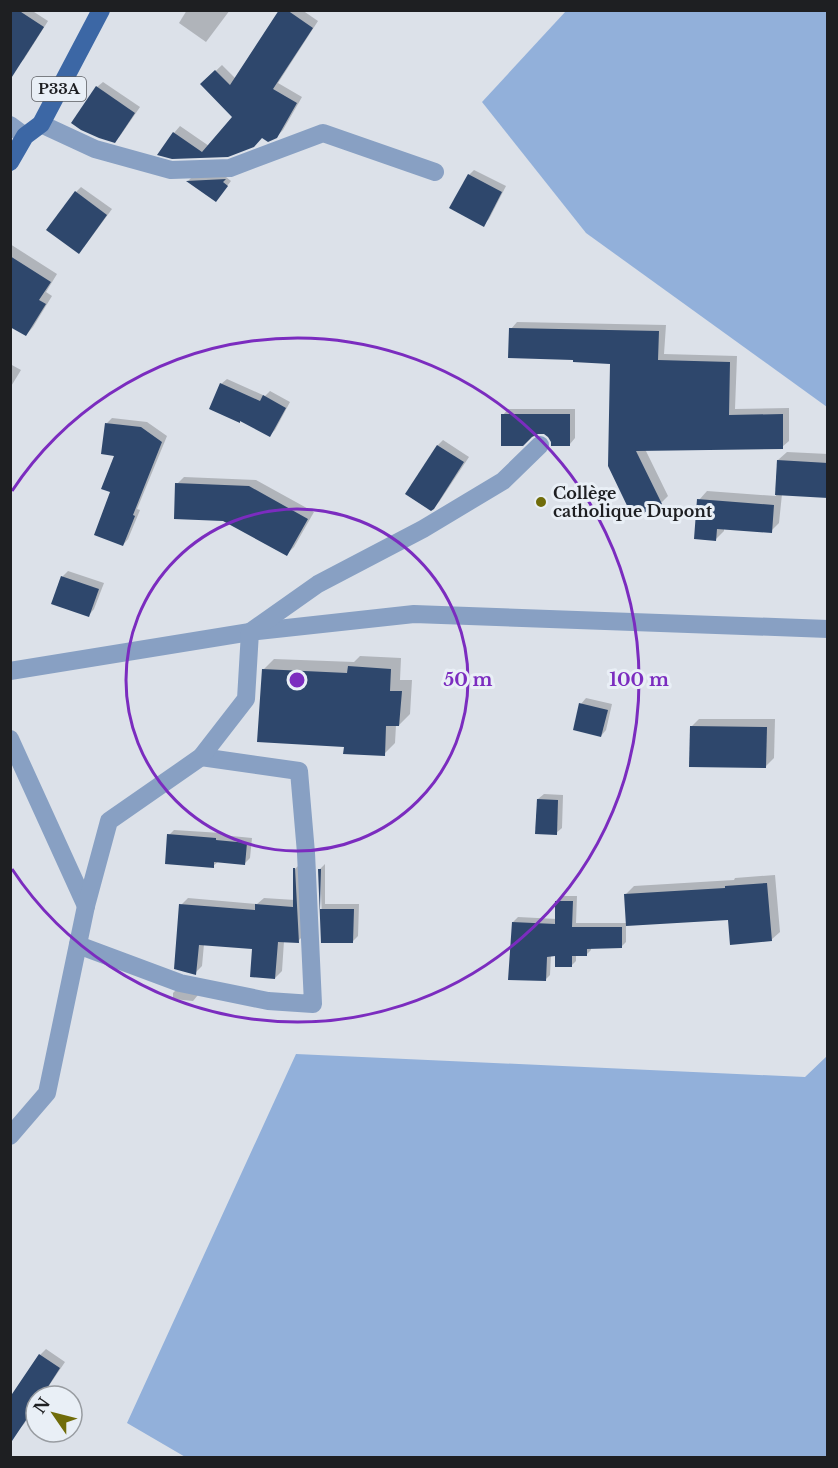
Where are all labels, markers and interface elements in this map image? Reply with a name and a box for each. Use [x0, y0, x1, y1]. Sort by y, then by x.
road number: P33A [32, 77, 86, 101]
place label: Collège catholique Dupont [553, 483, 713, 521]
marker: Collège catholique Dupont [534, 495, 548, 509]
text: 50 m [444, 669, 493, 691]
text: 100 m [609, 669, 669, 691]
centre of rings [287, 670, 307, 690]
north arrow [24, 1384, 84, 1444]
text: N [29, 1393, 54, 1417]

